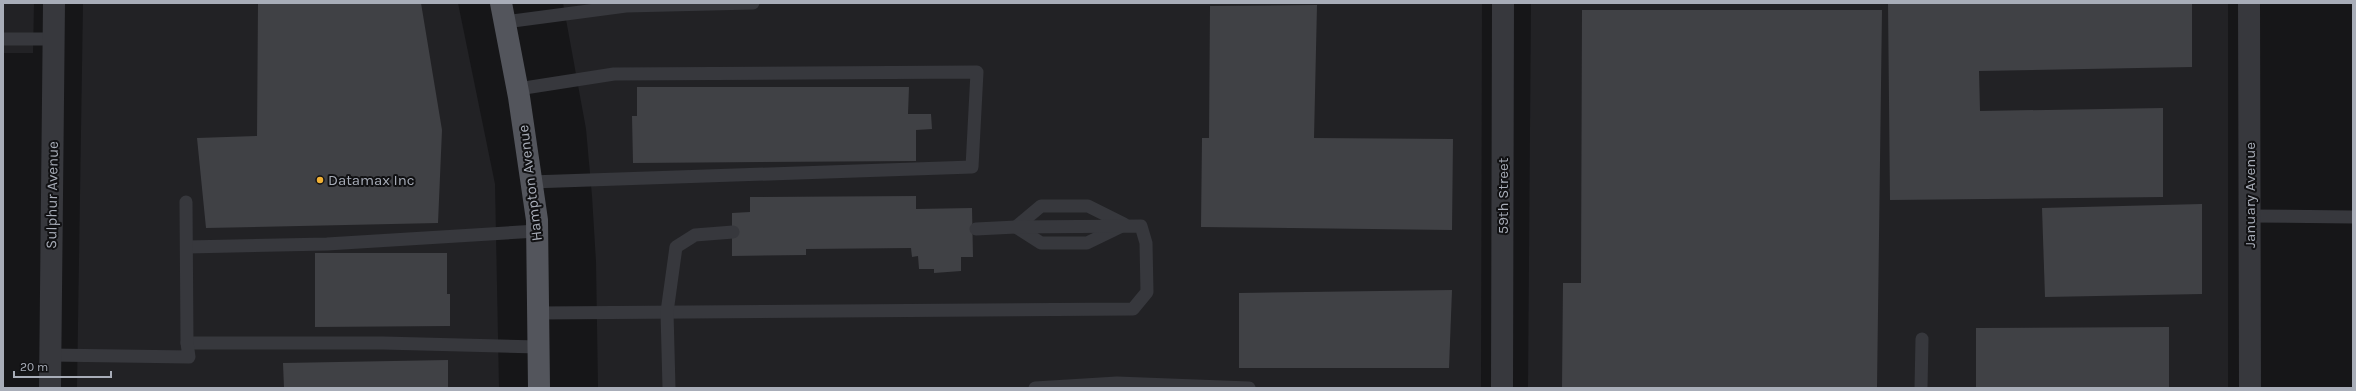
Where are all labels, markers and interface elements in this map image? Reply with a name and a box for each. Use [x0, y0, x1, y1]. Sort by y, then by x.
street label: Hampton Avenue [514, 124, 546, 242]
street label: Sulphur Avenue [42, 141, 62, 249]
street label: January Avenue [2241, 142, 2259, 248]
street label: 59th Street [1494, 157, 1512, 234]
place label: Datamax Inc [328, 171, 415, 189]
marker: Datamax Inc [315, 175, 325, 185]
scale bar [14, 353, 111, 379]
text: 20 m [20, 360, 48, 374]

